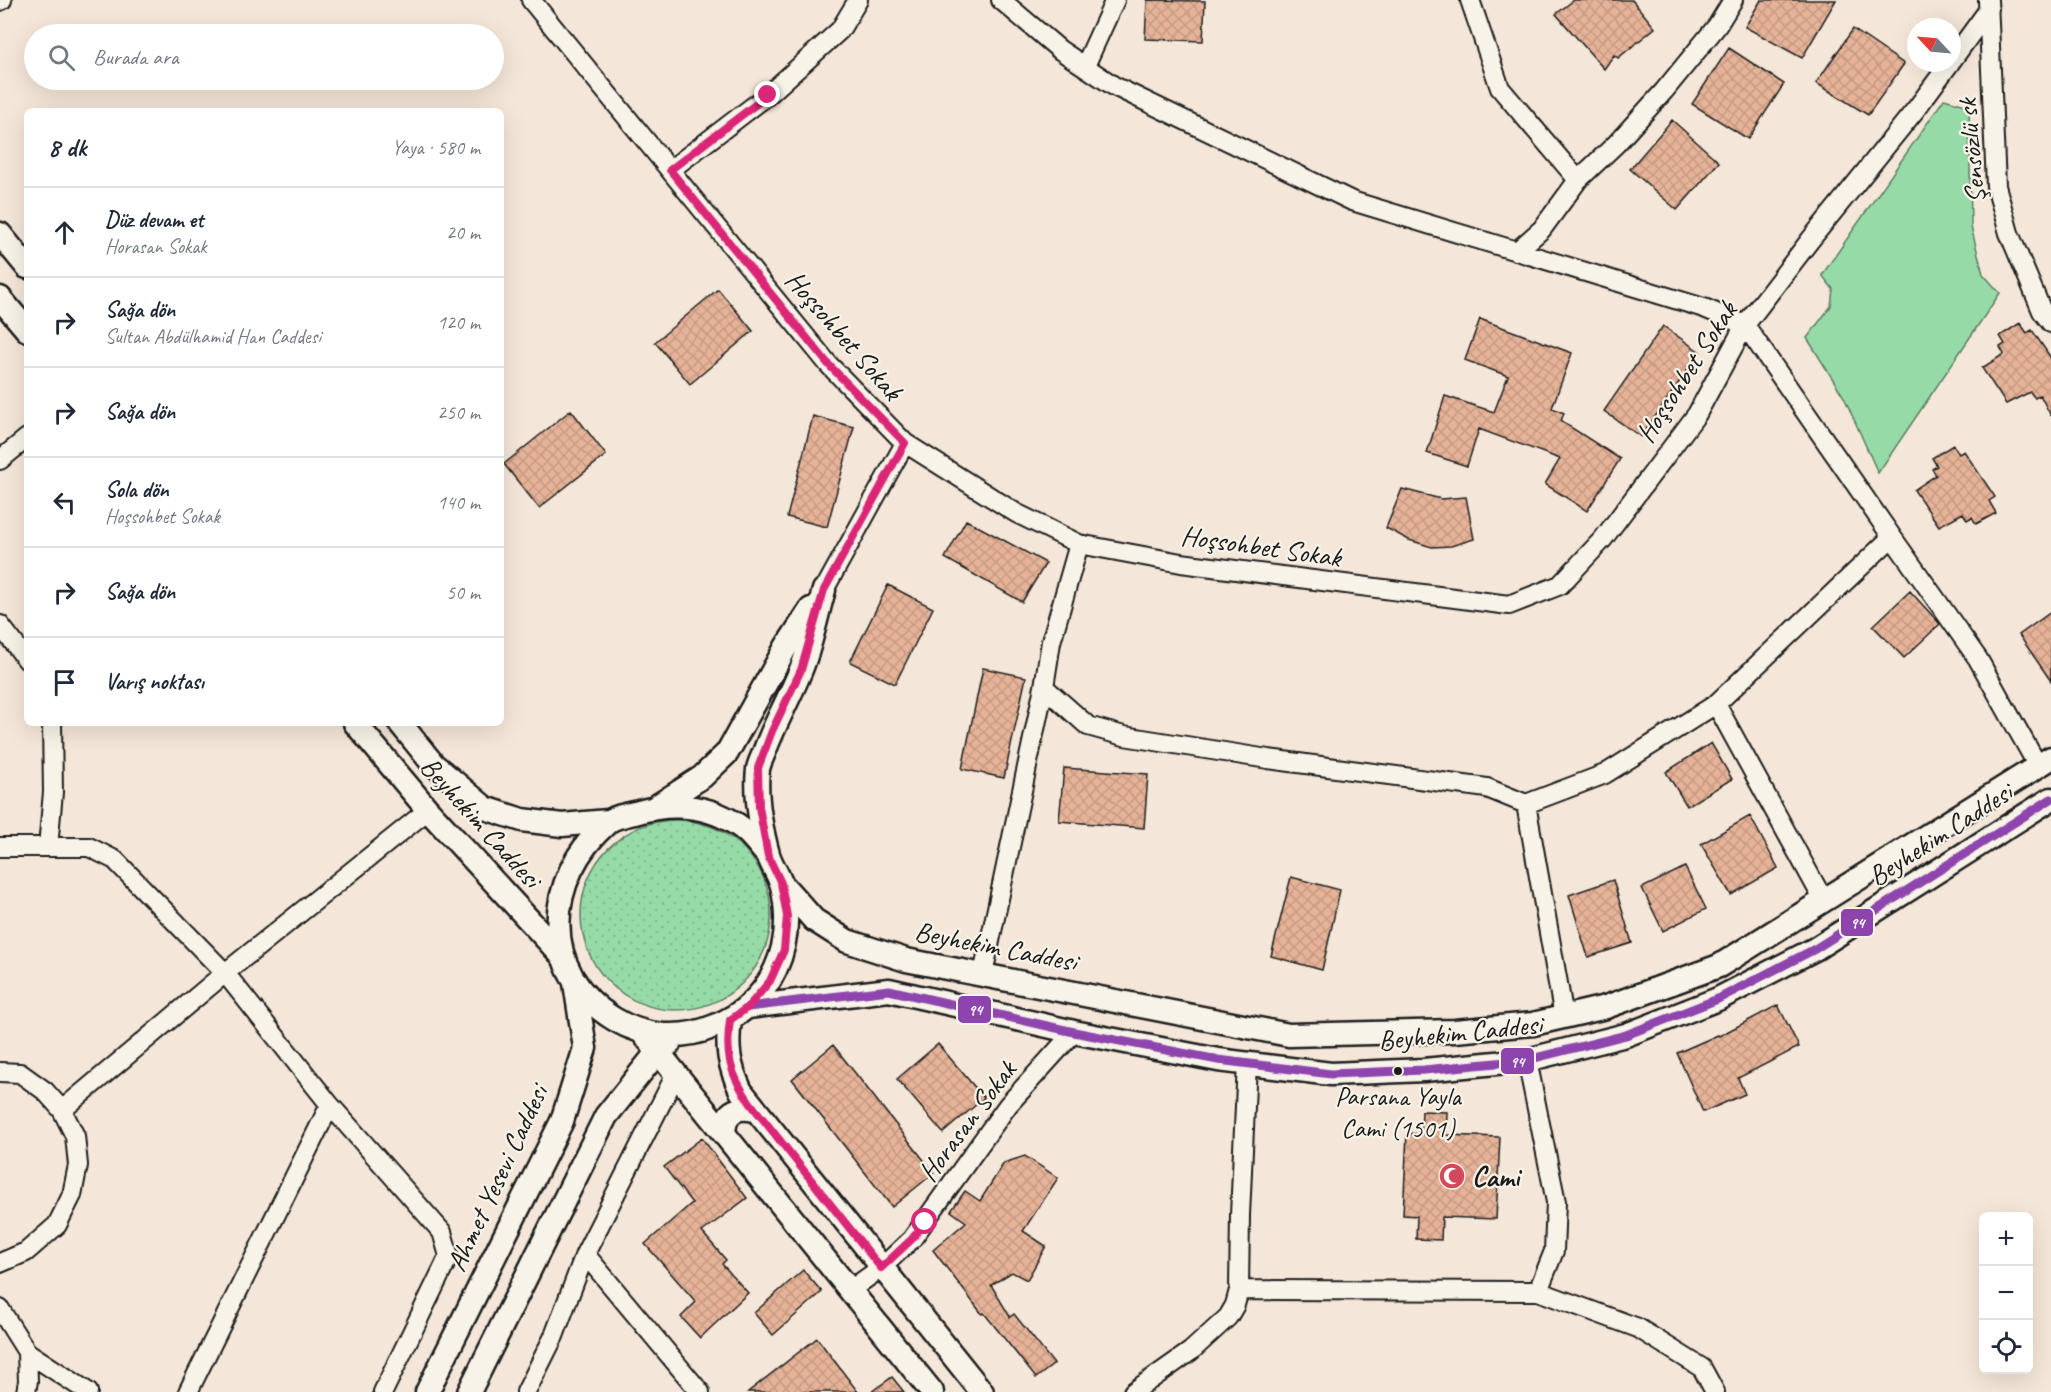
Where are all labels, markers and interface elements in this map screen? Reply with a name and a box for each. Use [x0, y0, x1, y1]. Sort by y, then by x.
north arrow [1907, 18, 1961, 72]
search box [24, 24, 504, 90]
icon: search [45, 41, 78, 74]
text: Burada ara [93, 43, 179, 71]
route end [754, 81, 780, 107]
street label: Şensözlü sk [1949, 95, 1993, 205]
text: 8 dk [48, 131, 86, 164]
text: Yaya · 580 m [392, 135, 480, 160]
text: Düz devam et [105, 206, 203, 234]
icon: ahead [48, 216, 81, 249]
text: 20 m [446, 220, 480, 245]
text: Horasan Sokak [105, 234, 207, 259]
street label: Hoşsohbet Sokak [778, 263, 911, 409]
street label: Hoşsohbet Sokak [1628, 294, 1745, 449]
text: Sağa dön [105, 296, 175, 324]
icon: right [48, 306, 81, 339]
text: 120 m [437, 310, 480, 335]
text: Sultan Abdülhamid Han Caddesi [105, 324, 321, 349]
icon: right [48, 396, 81, 429]
text: Sağa dön [105, 398, 175, 426]
text: 250 m [437, 400, 480, 425]
text: Sola dön [105, 476, 169, 504]
icon: left [48, 486, 81, 519]
text: 140 m [437, 490, 480, 515]
text: Hoşsohbet Sokak [105, 504, 220, 529]
street label: Hoşsohbet Sokak [1179, 517, 1345, 575]
icon: right [48, 576, 81, 609]
text: Sağa dön [105, 578, 175, 606]
text: 50 m [446, 580, 480, 605]
icon: arrive [48, 666, 81, 699]
text: Varış noktası [105, 668, 204, 696]
street label: Beyhekim Caddesi [413, 749, 551, 898]
street label: Beyhekim Caddesi [1862, 773, 2022, 893]
line badge: 94 [1840, 908, 1874, 937]
street label: Beyhekim Caddesi [912, 913, 1084, 980]
text: 94 [1850, 913, 1866, 933]
line badge: 94 [957, 995, 992, 1024]
text: 94 [968, 1000, 984, 1020]
street label: Beyhekim Caddesi [1376, 1006, 1547, 1058]
line badge: 94 [1500, 1047, 1535, 1075]
street label: Horasan Sokak [910, 1052, 1025, 1188]
text: 94 [1510, 1052, 1526, 1072]
marker: Parsana Yayla Cami (1501) [1392, 1065, 1404, 1077]
street label: Ahmet Yesevi Caddesi [439, 1076, 557, 1277]
place label: Parsana Yayla Cami (1501) [1335, 1080, 1462, 1145]
place label: Cami [1472, 1159, 1523, 1194]
mosque icon: Cami [1437, 1161, 1467, 1191]
route start [911, 1208, 937, 1234]
map controls [1979, 1212, 2033, 1374]
button: + [1979, 1212, 2033, 1266]
button: − [1979, 1266, 2033, 1320]
button: locate [1979, 1320, 2033, 1374]

